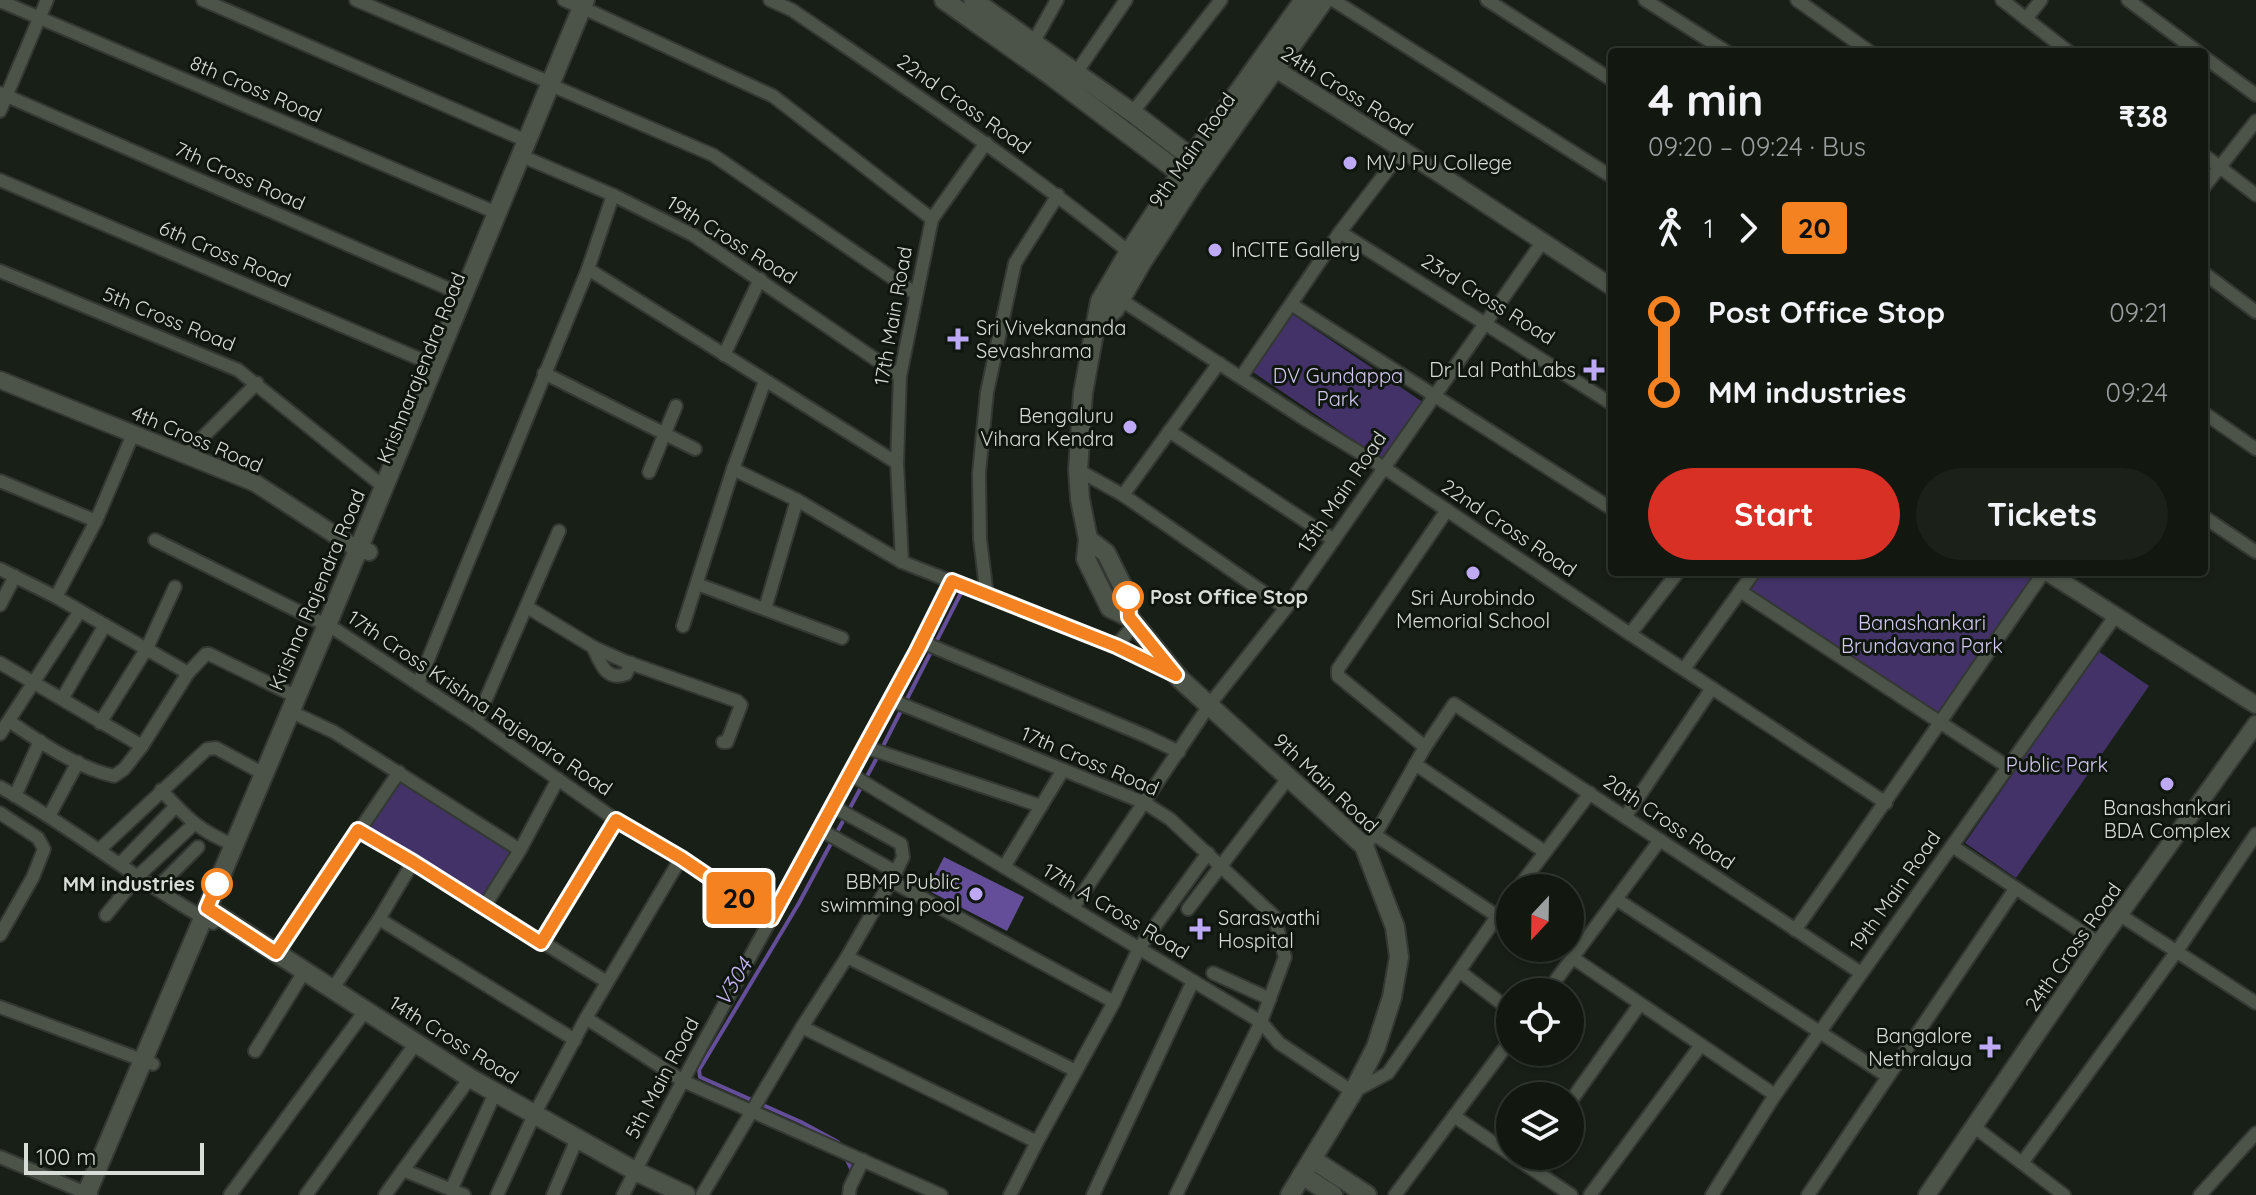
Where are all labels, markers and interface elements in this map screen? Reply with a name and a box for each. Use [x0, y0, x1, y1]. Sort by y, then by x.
street label: 24th Cross Road [1277, 40, 1418, 141]
street label: 22nd Cross Road [893, 48, 1036, 159]
street label: 8th Cross Road [187, 50, 326, 128]
text: 4 min [1648, 72, 1763, 127]
street label: 9th Main Road [1143, 88, 1240, 212]
text: ₹38 [2119, 97, 2168, 135]
text: 09:20 – 09:24 · Bus [1648, 130, 1866, 163]
street label: 7th Cross Road [171, 136, 309, 215]
place label: MVJ PU College [1366, 150, 1512, 175]
marker: MVJ PU College [1341, 154, 1359, 172]
street label: 19th Cross Road [663, 190, 802, 289]
icon: walk [1648, 206, 1692, 250]
icon: forward [1726, 206, 1770, 250]
text: 20 [1798, 210, 1831, 245]
text: 1 [1704, 212, 1714, 245]
street label: 6th Cross Road [156, 215, 295, 293]
place label: InCITE Gallery [1231, 237, 1360, 262]
marker: InCITE Gallery [1206, 241, 1224, 259]
street label: 17th Main Road [868, 244, 917, 387]
street label: 23rd Cross Road [1417, 248, 1560, 350]
street label: Krishnarajendra Road [371, 268, 470, 467]
street label: 5th Cross Road [99, 281, 239, 356]
text: Post Office Stop [1708, 293, 1945, 331]
text: 09:21 [2109, 296, 2168, 329]
place label: Sri Vivekananda Sevashrama [976, 315, 1126, 363]
marker: Sri Vivekananda Sevashrama [947, 328, 969, 350]
place label: Dr Lal PathLabs [1429, 357, 1576, 382]
marker: Dr Lal PathLabs [1583, 359, 1605, 381]
park label: DV Gundappa Park [1273, 363, 1403, 411]
text: MM industries [1708, 373, 1906, 411]
text: 09:24 [2105, 376, 2168, 409]
street label: 4th Cross Road [128, 400, 267, 477]
place label: Bengaluru Vihara Kendra [980, 403, 1114, 451]
marker: Bengaluru Vihara Kendra [1121, 418, 1139, 436]
street label: 13th Main Road [1292, 426, 1391, 557]
button: Start [1648, 468, 1900, 560]
button: Tickets [1916, 468, 2168, 560]
street label: 22nd Cross Road [1437, 473, 1582, 582]
street label: Krishna Rajendra Road [263, 486, 370, 694]
marker: Sri Aurobindo Memorial School [1464, 564, 1482, 582]
marker: Post Office Stop [1113, 582, 1143, 612]
place label: Post Office Stop [1150, 584, 1308, 609]
place label: Sri Aurobindo Memorial School [1396, 585, 1550, 633]
street label: 17th Cross Krishna Rajendra Road [343, 605, 617, 801]
park label: Banashankari Brundavana Park [1841, 610, 2003, 658]
street label: 17th Cross Road [1017, 720, 1163, 801]
street label: 9th Main Road [1269, 728, 1384, 838]
park label: Public Park [2006, 752, 2108, 777]
street label: 20th Cross Road [1599, 768, 1740, 875]
marker: Banashankari BDA Complex [2158, 775, 2176, 793]
place label: Banashankari BDA Complex [2103, 795, 2231, 843]
street label: 19th Main Road [1844, 825, 1945, 956]
street label: 17th A Cross Road [1039, 857, 1194, 964]
marker: MM industries [202, 869, 232, 899]
place label: BBMP Public swimming pool [820, 869, 960, 917]
place label: MM industries [63, 871, 195, 896]
line badge: 20 [703, 872, 775, 924]
north arrow [1496, 874, 1584, 962]
map controls [1496, 874, 1584, 1170]
street label: 24th Cross Road [2019, 878, 2126, 1016]
text: 20 [722, 880, 756, 915]
marker: BBMP Public swimming pool [967, 885, 985, 903]
place label: Saraswathi Hospital [1218, 905, 1320, 953]
marker: Saraswathi Hospital [1189, 918, 1211, 940]
water label: V304 [708, 952, 759, 1011]
button: locate [1496, 978, 1584, 1066]
street label: 14th Cross Road [385, 990, 523, 1089]
street label: 5th Main Road [619, 1013, 704, 1143]
place label: Bangalore Nethralaya [1868, 1023, 1972, 1071]
marker: Bangalore Nethralaya [1979, 1036, 2001, 1058]
button: layers [1496, 1082, 1584, 1170]
scale bar [24, 1139, 204, 1175]
text: 100 m [36, 1143, 96, 1171]

